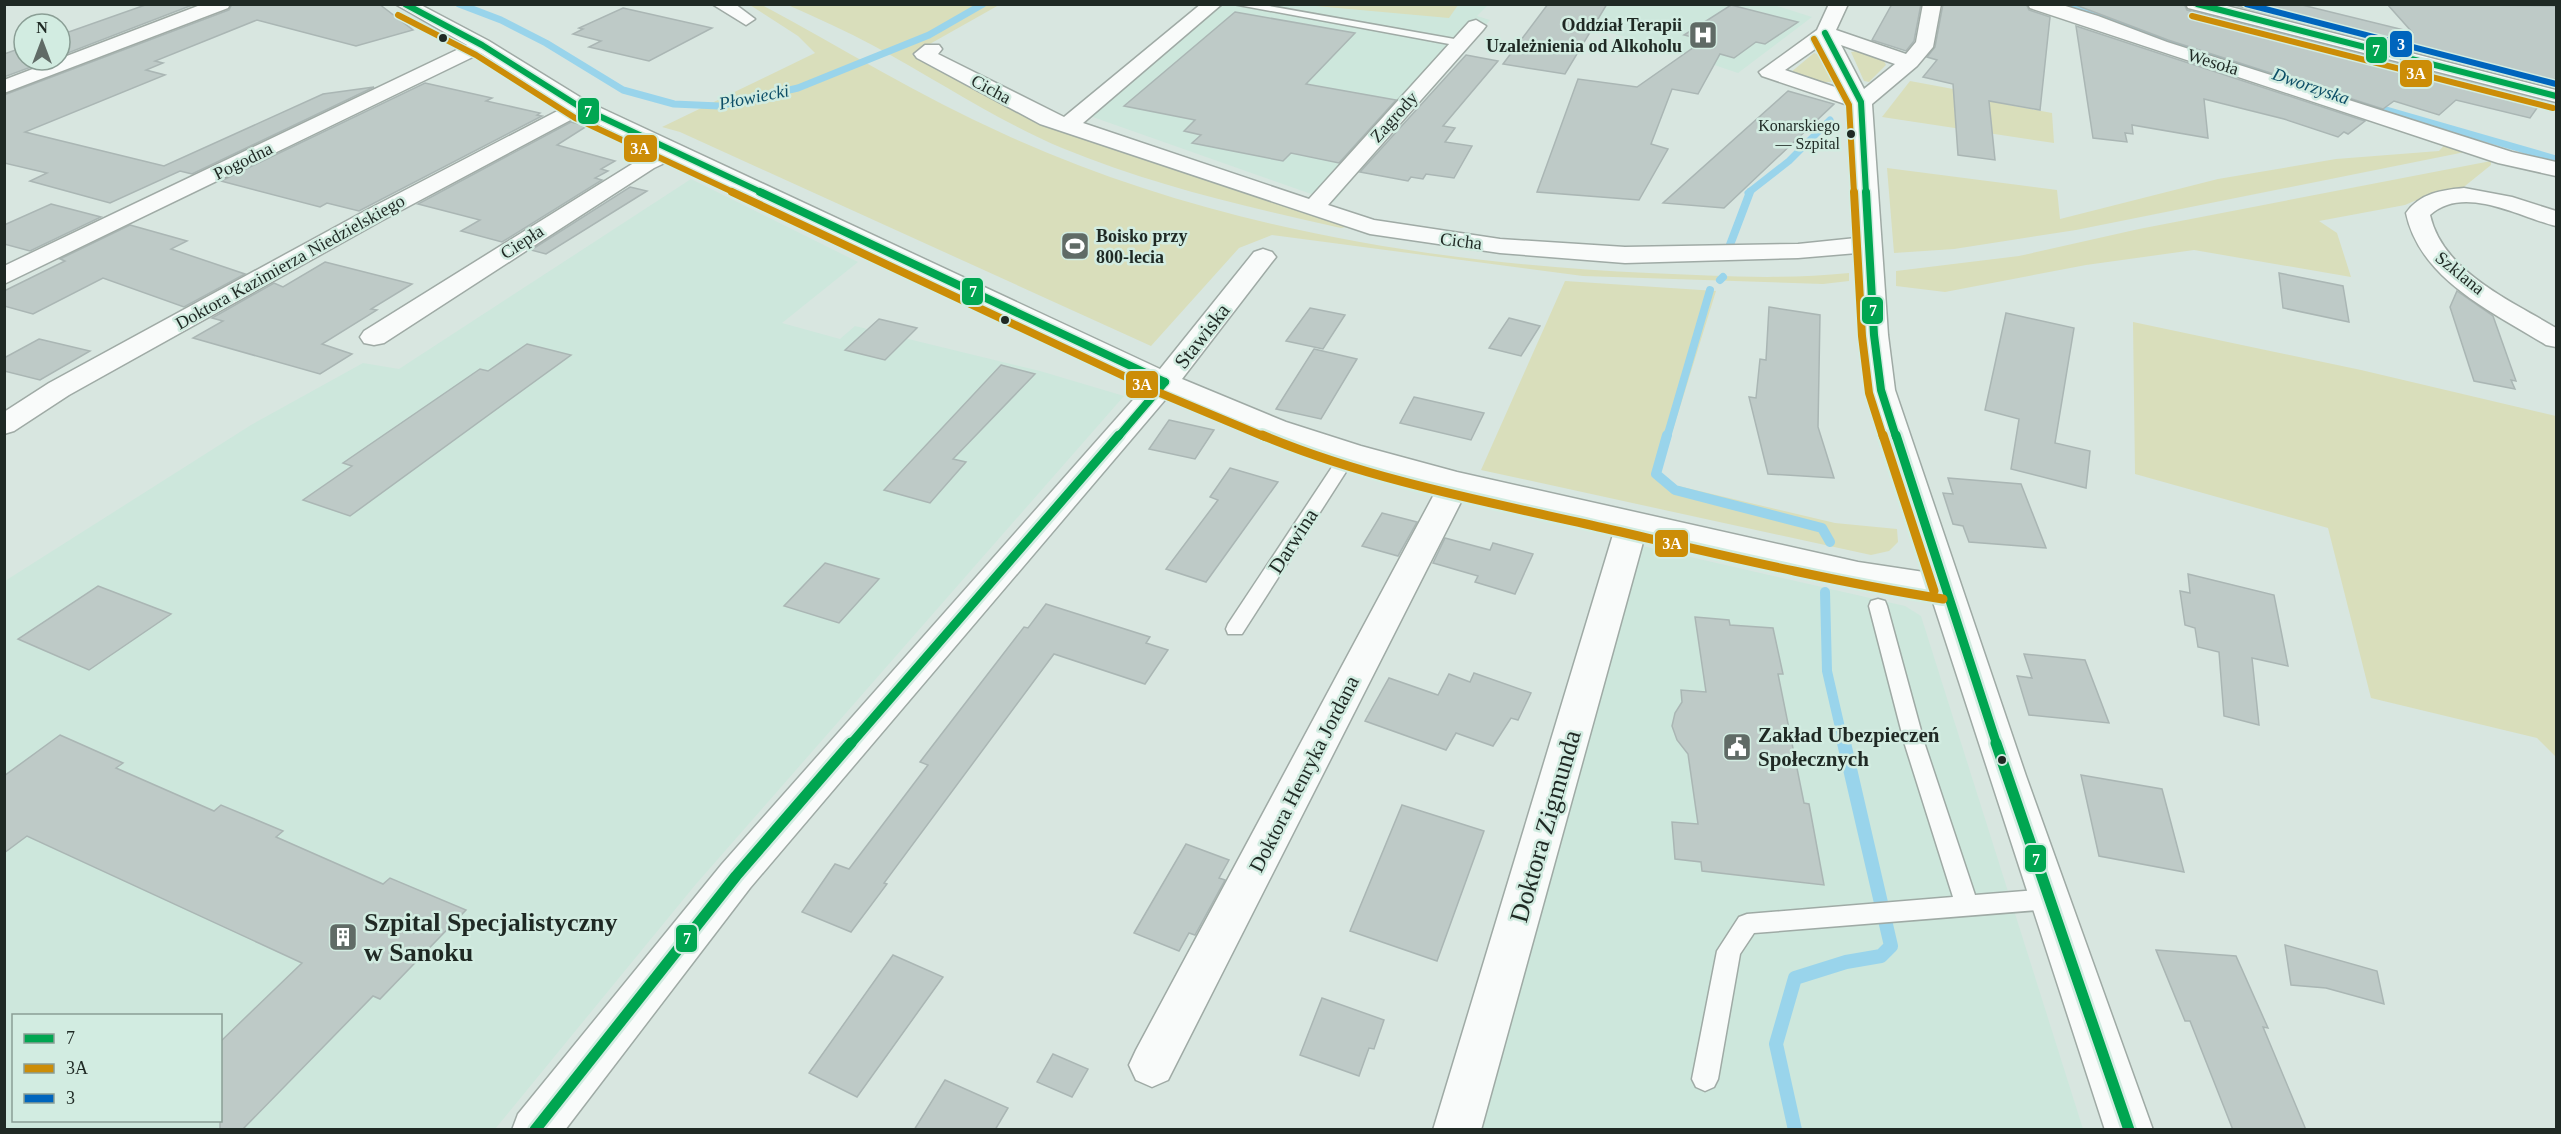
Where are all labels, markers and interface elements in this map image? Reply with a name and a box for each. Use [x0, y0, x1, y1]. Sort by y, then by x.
north arrow [12, 12, 72, 72]
place label: Oddział Terapii Uzależnienia od Alkoholu [1486, 15, 1682, 56]
text: N [36, 19, 48, 36]
hospital icon: Oddział Terapii Uzależnienia od Alkoholu [1687, 19, 1719, 51]
line badge: 3 [2389, 30, 2413, 58]
unlabelled marker [437, 32, 449, 44]
line badge: 7 [2365, 36, 2388, 64]
text: 3 [2397, 36, 2405, 53]
text: 7 [2372, 42, 2380, 59]
street label: Wesoła [2185, 45, 2241, 79]
line badge: 3A [2399, 59, 2433, 88]
water label: Dworzyska [2269, 63, 2352, 108]
text: 3A [2406, 65, 2426, 82]
street label: Cicha [968, 70, 1014, 108]
water label: Płowiecki [716, 80, 791, 114]
street label: Zagrody [1366, 88, 1422, 146]
line badge: 7 [577, 97, 600, 125]
text: 7 [584, 103, 592, 120]
place label: Konarskiego — Szpital [1758, 117, 1841, 153]
marker: Konarskiego — Szpital [1845, 128, 1857, 140]
line badge: 3A [623, 134, 658, 163]
street label: Pogodna [210, 138, 276, 184]
text: 3A [630, 140, 650, 157]
street label: Doktora Kazimierza Niedzielskiego [172, 190, 408, 334]
street label: Ciepła [497, 221, 547, 263]
place label: Boisko przy 800-lecia [1096, 226, 1188, 267]
street label: Cicha [1439, 229, 1483, 253]
sports icon: Boisko przy 800-lecia [1059, 230, 1091, 262]
street label: Szklana [2432, 247, 2488, 299]
line badge: 7 [961, 277, 984, 306]
text: 7 [969, 283, 977, 300]
line badge: 7 [1861, 296, 1884, 325]
street label: Stawiska [1169, 298, 1235, 373]
text: 7 [1869, 302, 1877, 319]
unlabelled marker [999, 314, 1011, 326]
line badge: 3A [1125, 370, 1159, 399]
text: 3A [1132, 376, 1152, 393]
street label: Darwina [1263, 504, 1323, 578]
line badge: 3A [1654, 529, 1689, 558]
text: 3A [1662, 535, 1682, 552]
street label: Doktora Henryka Jordana [1244, 671, 1364, 876]
place label: Zakład Ubezpieczeń Społecznych [1758, 723, 1940, 771]
street label: Doktora Zigmunda [1504, 726, 1587, 926]
public building icon: Zakład Ubezpieczeń Społecznych [1721, 731, 1753, 763]
unlabelled marker [1996, 754, 2008, 766]
line badge: 7 [2024, 844, 2047, 873]
text: 7 [2032, 851, 2040, 868]
place label: Szpital Specjalistyczny w Sanoku [364, 908, 618, 967]
building icon: Szpital Specjalistyczny w Sanoku [327, 921, 359, 953]
line badge: 7 [675, 924, 698, 953]
text: 7 [683, 930, 691, 947]
legend [12, 1014, 222, 1122]
text: 7 [66, 1028, 75, 1048]
text: 3A [66, 1058, 88, 1078]
text: 3 [66, 1088, 75, 1108]

